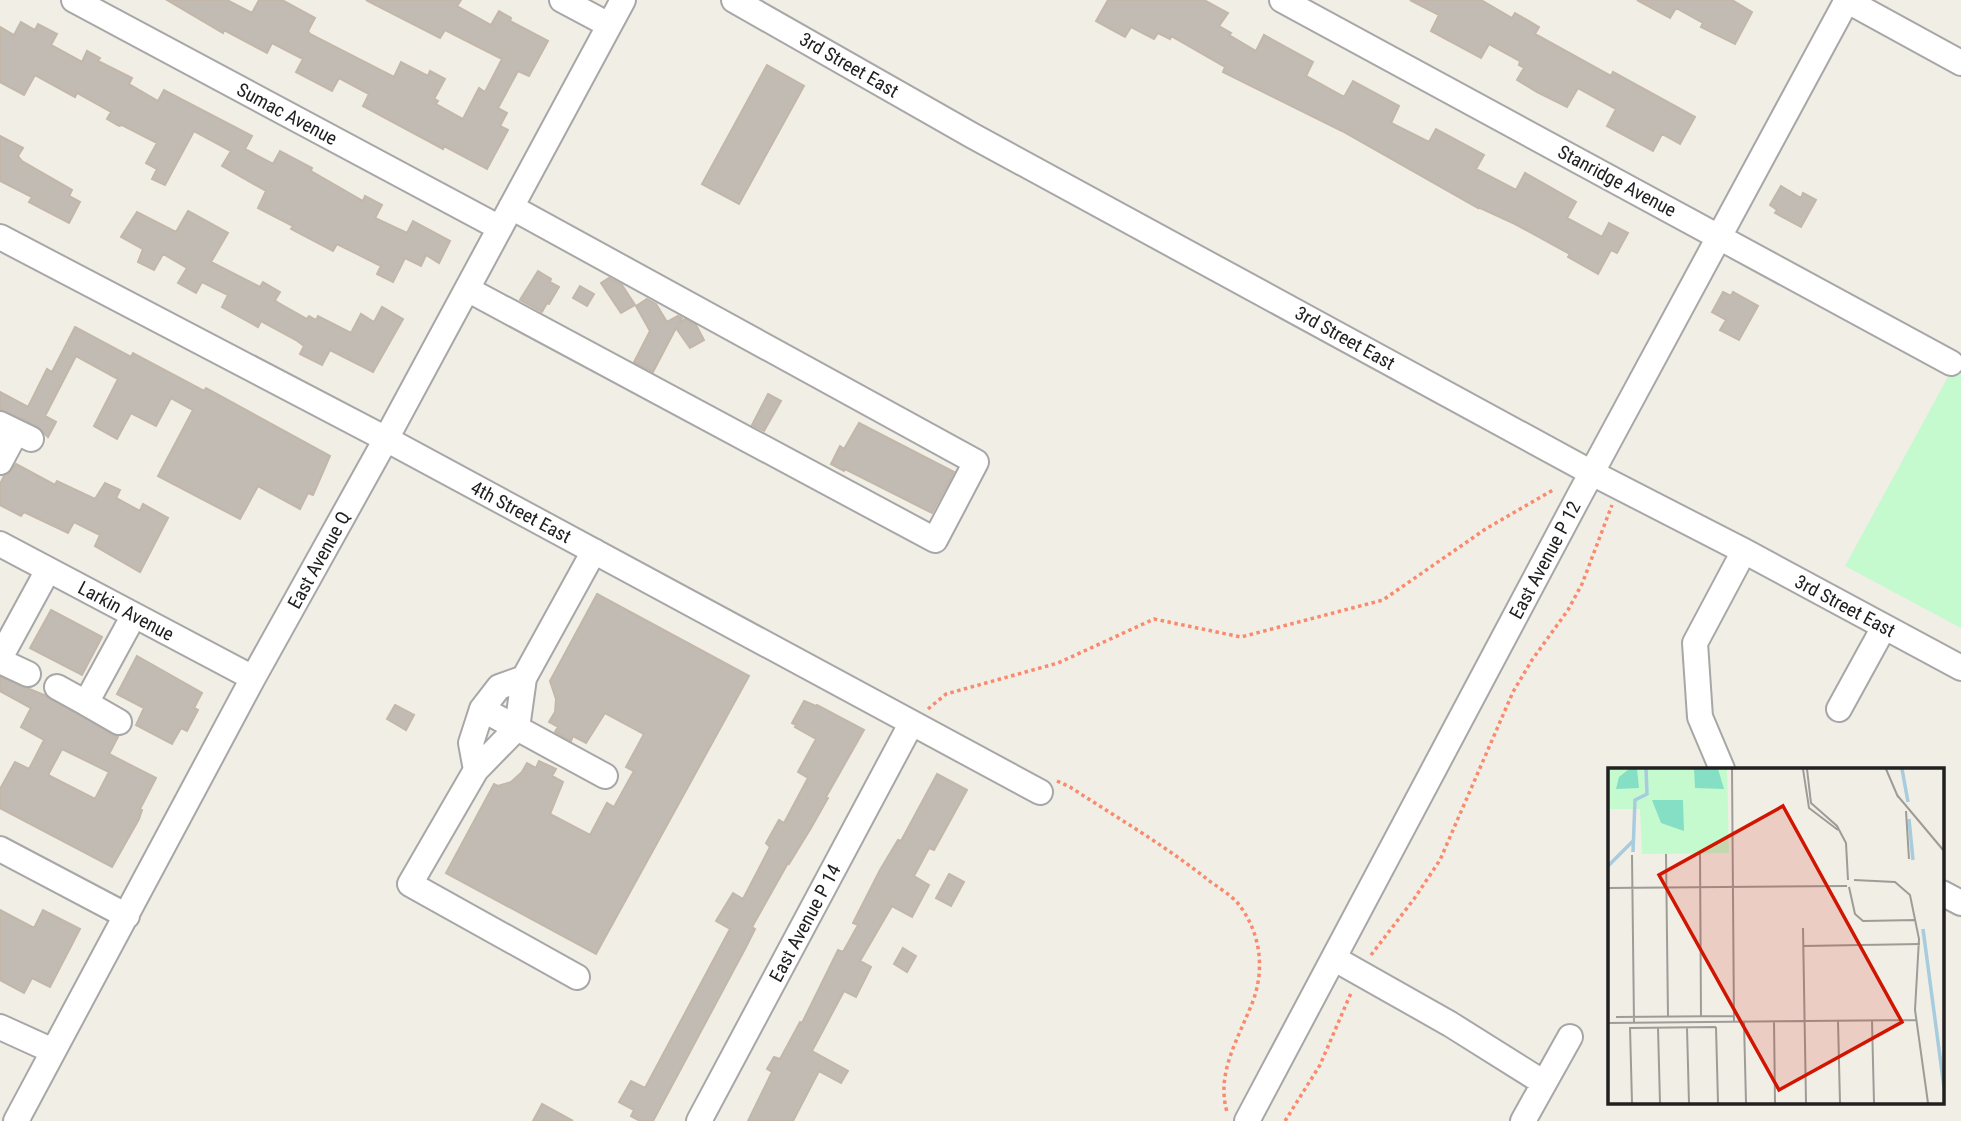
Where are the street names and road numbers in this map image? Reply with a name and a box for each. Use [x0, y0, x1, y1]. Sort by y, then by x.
street label: 3rd Street East [795, 27, 903, 103]
street label: Sumac Avenue [233, 78, 341, 150]
street label: Stanridge Avenue [1554, 140, 1680, 222]
street label: 3rd Street East [1291, 301, 1399, 375]
street label: 4th Street East [467, 476, 575, 548]
street label: East Avenue P 12 [1504, 497, 1586, 623]
street label: East Avenue Q [283, 507, 355, 613]
street label: 3rd Street East [1791, 570, 1899, 642]
street label: Larkin Avenue [74, 576, 178, 646]
street label: East Avenue P 14 [764, 860, 846, 986]

